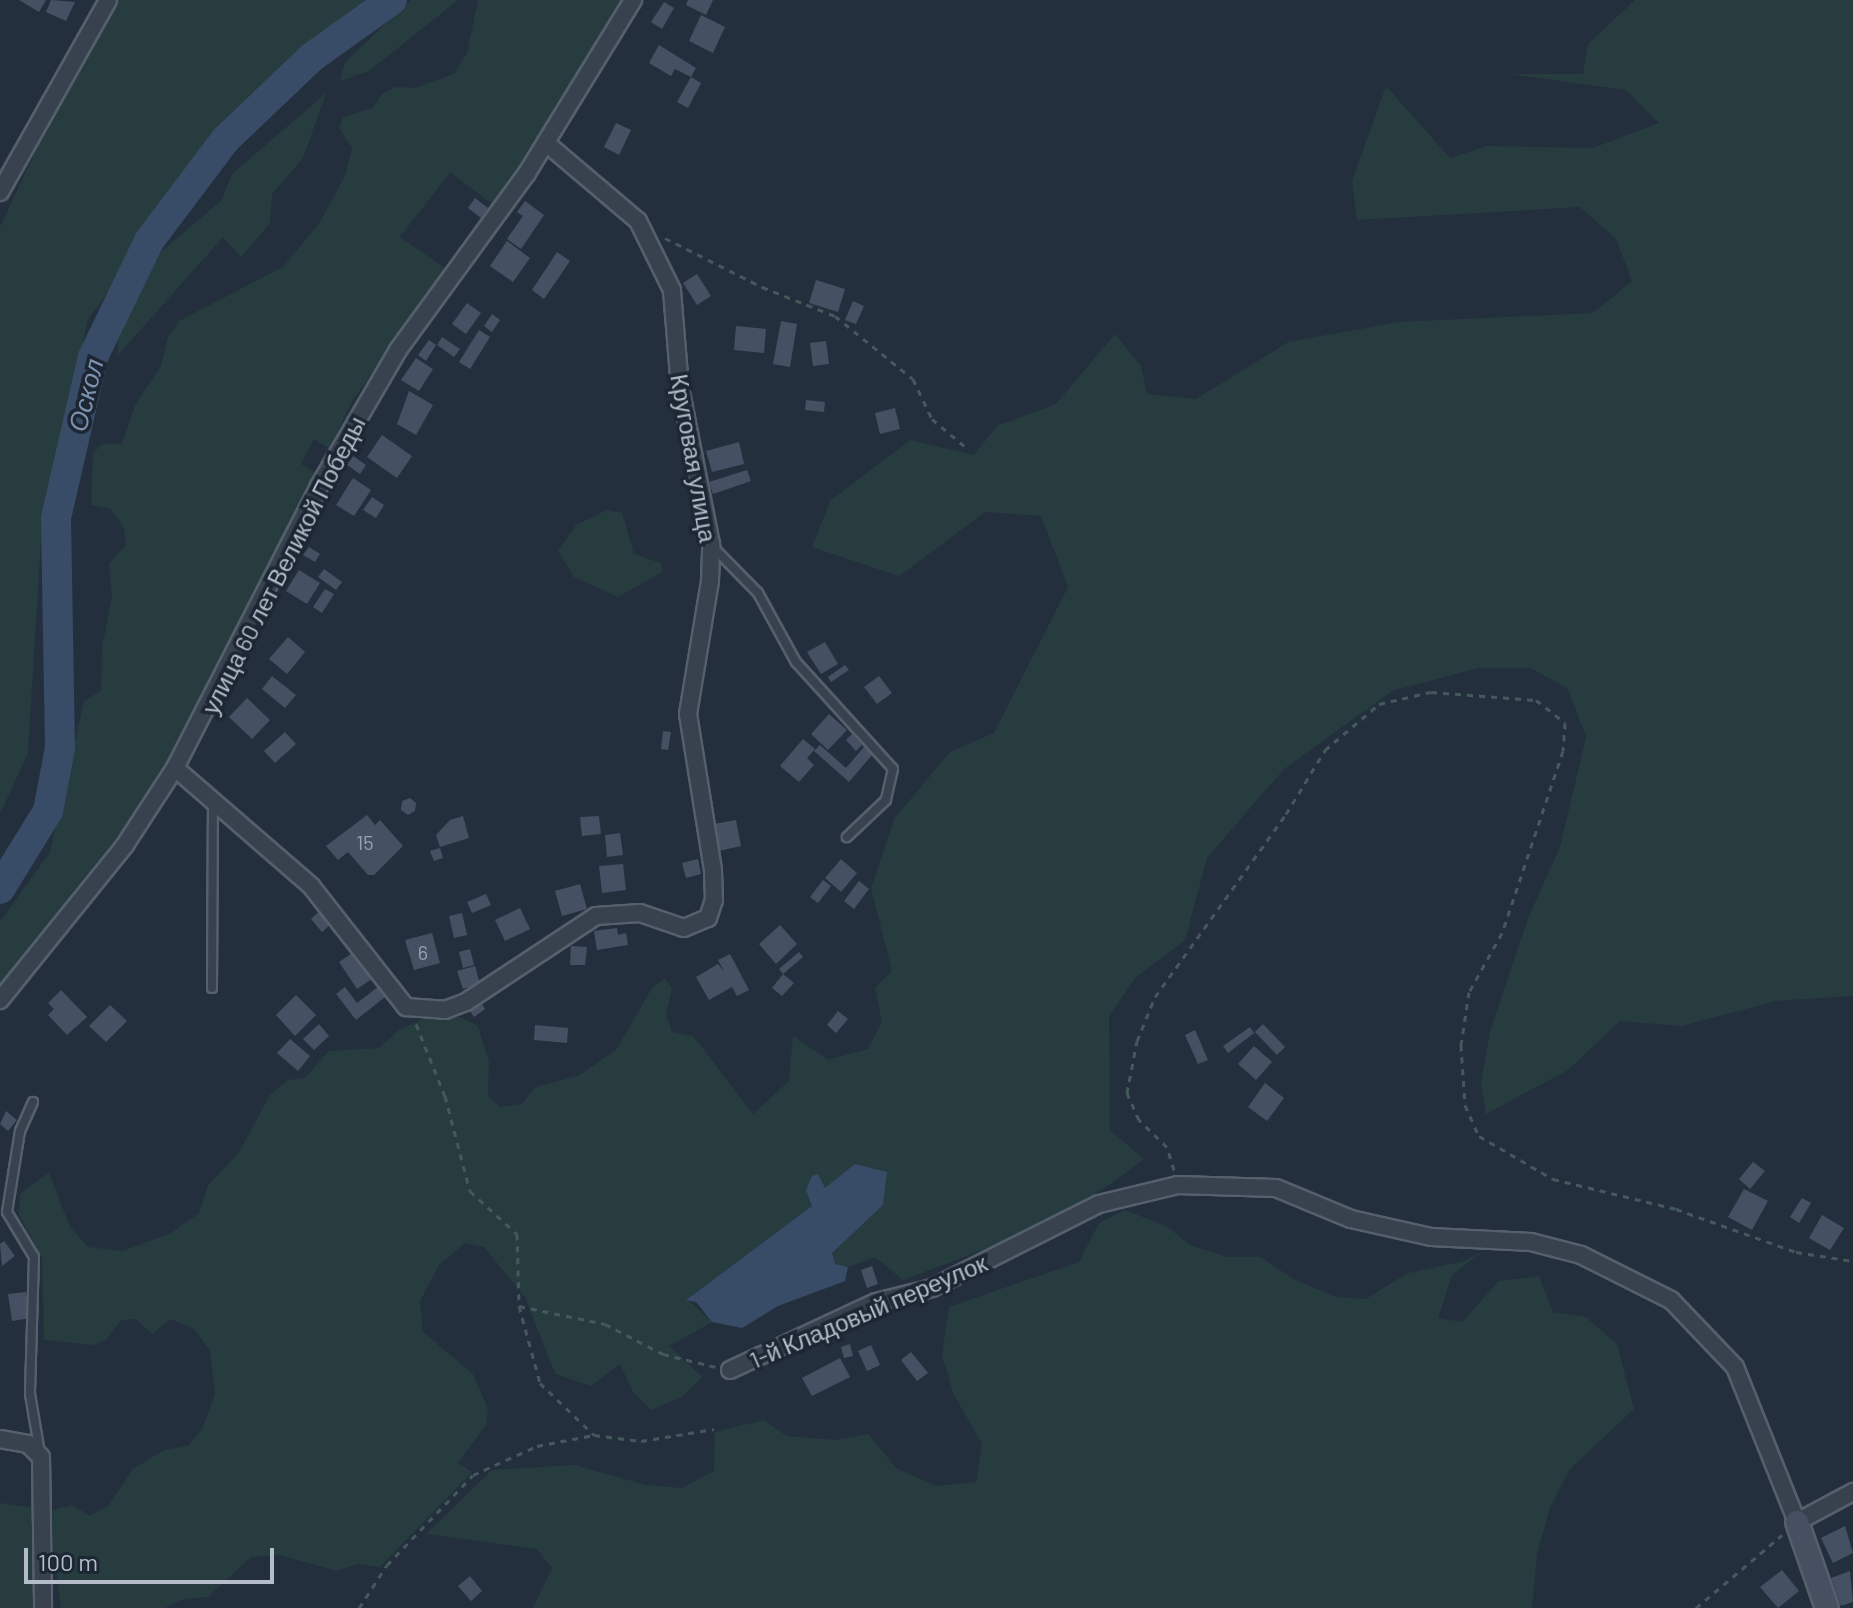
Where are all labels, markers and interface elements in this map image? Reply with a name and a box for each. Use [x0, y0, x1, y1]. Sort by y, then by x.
water label: Оскол [61, 355, 109, 435]
street label: Круговая улица [665, 372, 723, 544]
street label: улица 60 лет Великой Победы [195, 411, 371, 719]
house number: 15 [356, 830, 374, 854]
house number: 6 [418, 940, 428, 964]
street label: 1-й Кладовый переулок [745, 1248, 991, 1374]
scale bar [28, 1532, 278, 1582]
text: 100 m [38, 1547, 98, 1576]

